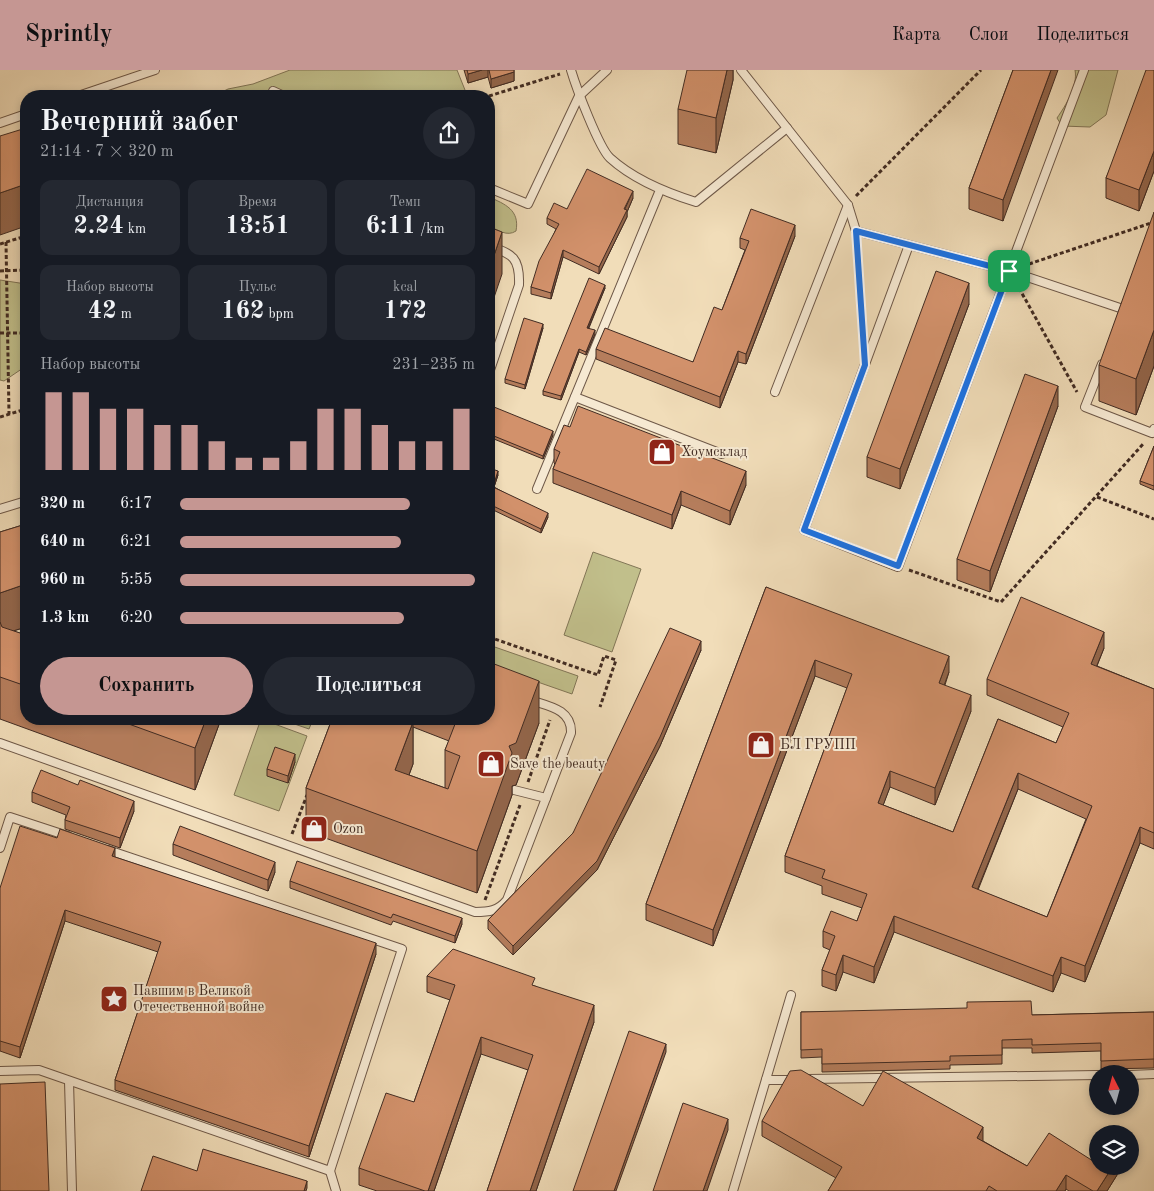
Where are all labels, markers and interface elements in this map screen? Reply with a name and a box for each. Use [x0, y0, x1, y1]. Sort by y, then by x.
text: Sprintly [25, 23, 113, 47]
text: Карта [892, 26, 941, 44]
text: Слои [969, 26, 1008, 44]
text: Поделиться [1036, 26, 1129, 44]
button: share [423, 107, 475, 159]
text: Вечерний забег [40, 109, 238, 137]
text: 21:14 · 7 × 320 m [40, 144, 173, 160]
text: Дистанция [76, 195, 144, 209]
text: Время [238, 195, 277, 209]
text: Темп [390, 195, 421, 209]
text: 2.24 [73, 214, 124, 239]
text: 13:51 [225, 214, 290, 239]
text: 6:11 [366, 214, 416, 239]
text: km [124, 222, 146, 236]
text: /km [416, 222, 445, 236]
pin [988, 250, 1030, 292]
icon: arrive [995, 257, 1023, 285]
text: Набор высоты [66, 280, 154, 294]
text: Пульс [239, 280, 276, 294]
text: kcal [393, 280, 417, 294]
text: 42 [88, 299, 117, 324]
text: 162 [221, 299, 265, 324]
text: 172 [383, 299, 427, 324]
text: m [117, 307, 132, 321]
text: bpm [265, 307, 294, 321]
text: Набор высоты [40, 357, 140, 373]
text: 231–235 m [392, 357, 475, 373]
shop icon: Хоумсклад [647, 437, 677, 467]
place label: Хоумсклад [681, 445, 747, 459]
text: 320 m [40, 496, 85, 512]
text: 6:17 [120, 496, 152, 512]
text: 640 m [40, 534, 85, 550]
text: 6:21 [120, 534, 152, 550]
text: 960 m [40, 572, 85, 588]
text: 5:55 [120, 572, 152, 588]
text: 1.3 km [40, 610, 89, 626]
text: 6:20 [120, 610, 152, 626]
button: Сохранить [40, 657, 253, 715]
button: Поделиться [263, 657, 475, 715]
shop icon: БЛ ГРУПП [746, 730, 776, 760]
place label: БЛ ГРУПП [780, 738, 856, 752]
shop icon: Save the beauty [476, 749, 506, 779]
place label: Save the beauty [510, 757, 606, 771]
shop icon: Ozon [299, 814, 329, 844]
place label: Ozon [333, 822, 364, 836]
place icon: Павшим в Великой Отечественной войне [99, 984, 129, 1014]
place label: Павшим в Великой Отечественной войне [133, 984, 264, 1014]
north arrow [1089, 1065, 1139, 1115]
map controls [1089, 1065, 1139, 1175]
button: layers [1089, 1125, 1139, 1175]

